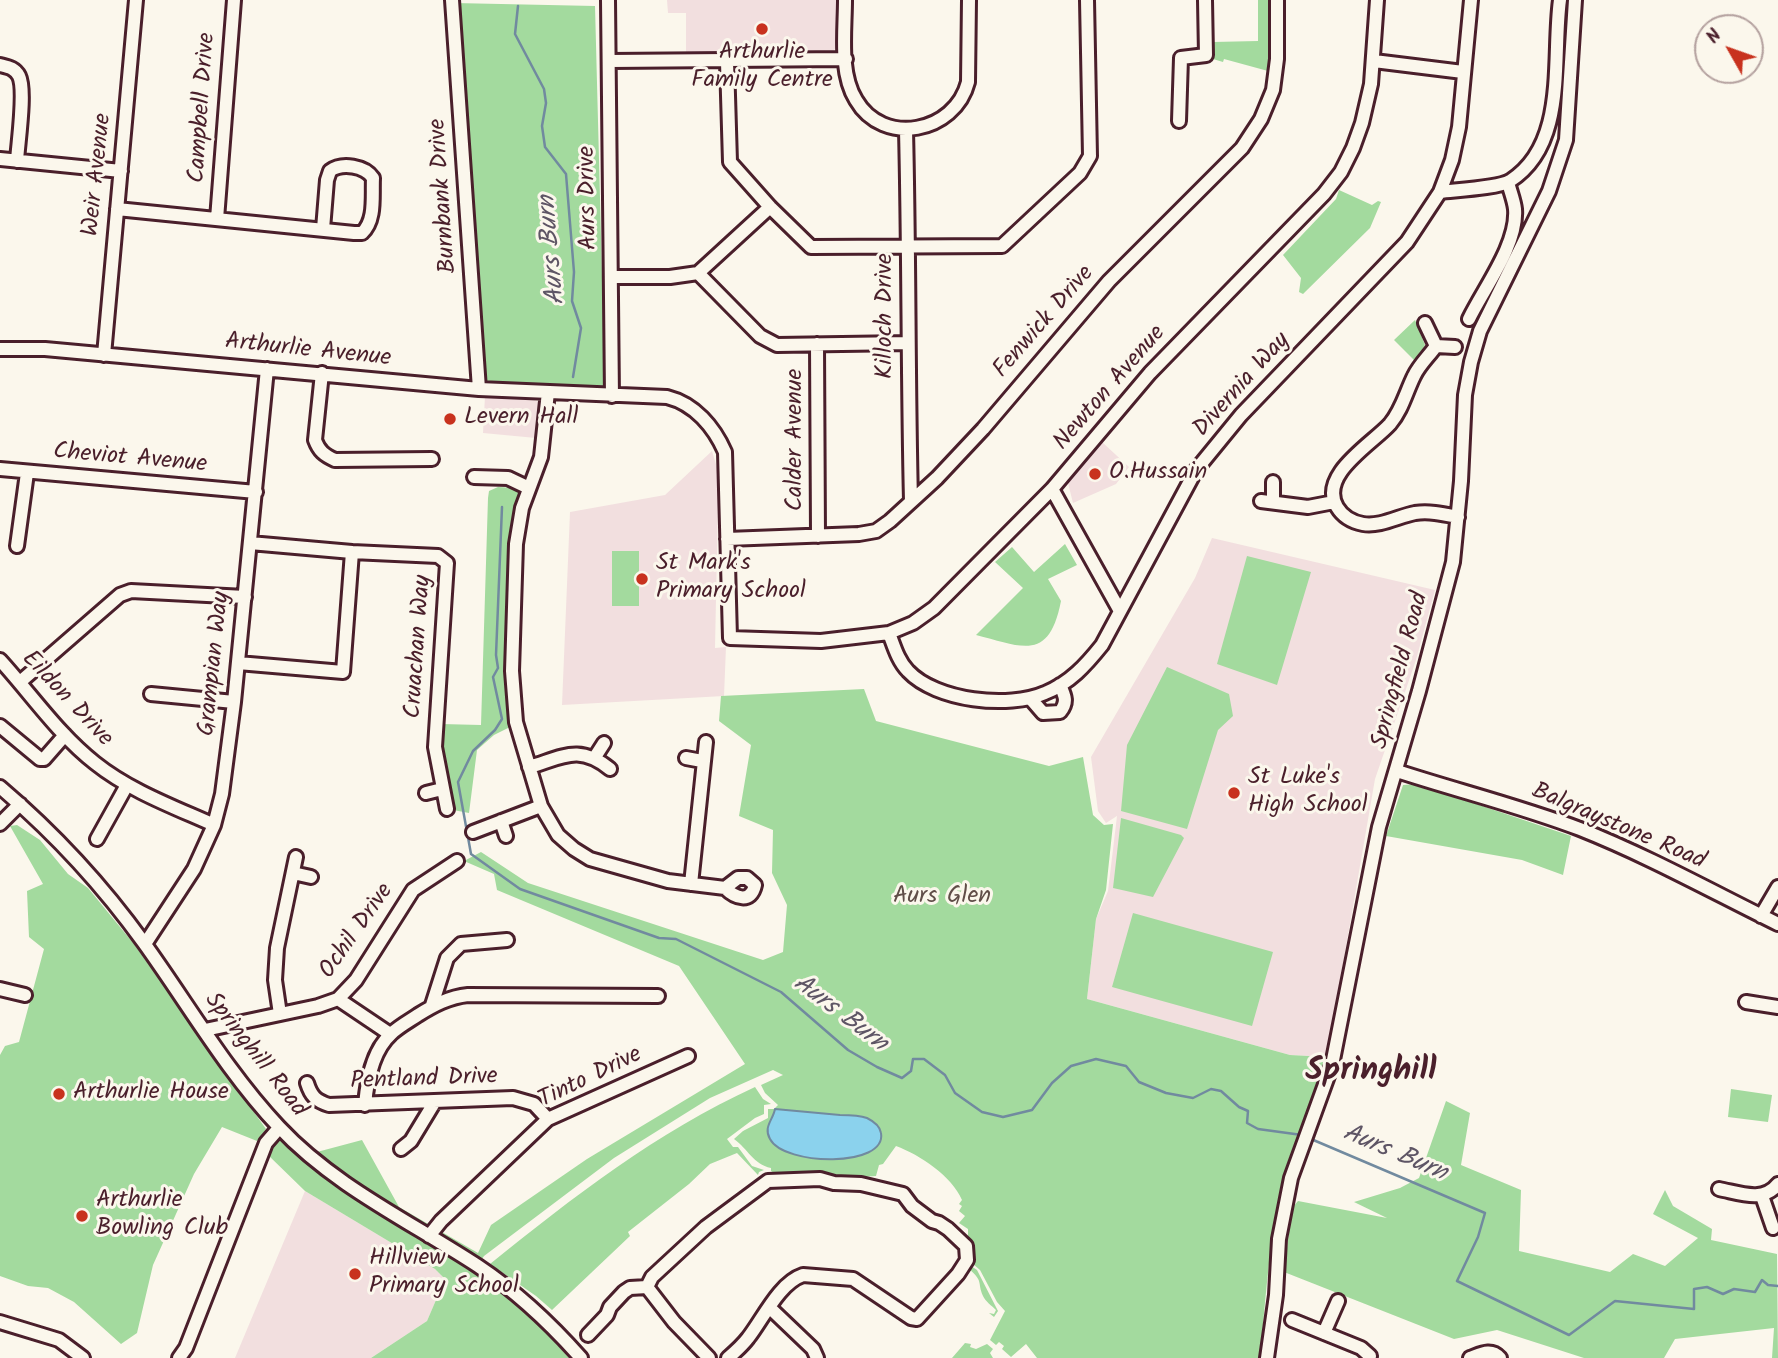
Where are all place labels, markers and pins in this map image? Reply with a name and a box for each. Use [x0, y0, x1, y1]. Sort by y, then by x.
marker: Arthurlie Family Centre [754, 21, 770, 37]
place label: Arthurlie Family Centre [691, 40, 833, 96]
place label: Levern Hall [464, 405, 578, 433]
marker: Levern Hall [442, 411, 458, 427]
place label: O.Hussain [1109, 460, 1207, 488]
marker: O.Hussain [1087, 466, 1103, 482]
place label: St Mark's Primary School [656, 551, 806, 607]
marker: St Mark's Primary School [634, 571, 650, 587]
place label: St Luke's High School [1248, 765, 1368, 821]
marker: St Luke's High School [1226, 785, 1242, 801]
place label: Arthurlie House [73, 1080, 229, 1108]
marker: Arthurlie House [51, 1086, 67, 1102]
place label: Arthurlie Bowling Club [96, 1188, 228, 1244]
marker: Arthurlie Bowling Club [74, 1208, 90, 1224]
place label: Hillview Primary School [369, 1246, 519, 1302]
marker: Hillview Primary School [347, 1266, 363, 1282]

